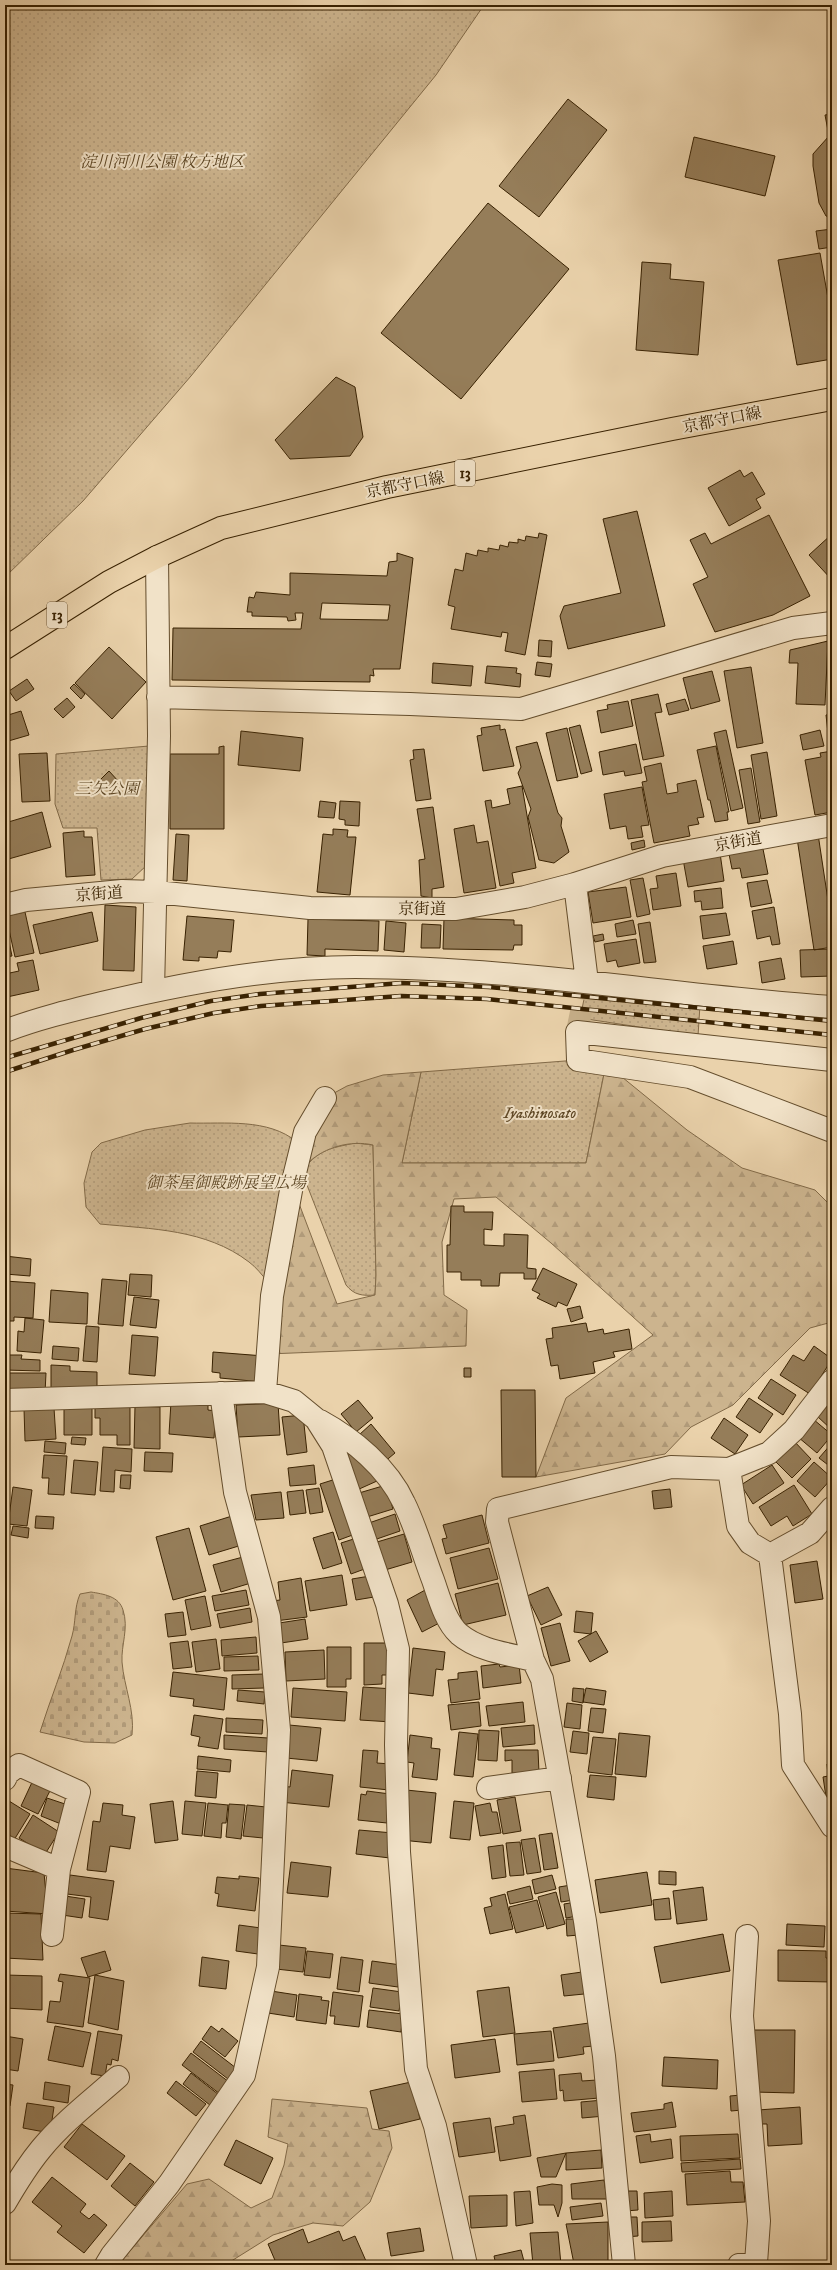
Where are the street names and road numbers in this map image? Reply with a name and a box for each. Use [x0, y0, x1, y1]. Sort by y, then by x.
street label: 京都守口線 [681, 403, 763, 437]
road number: 13 [455, 460, 475, 486]
street label: 京都守口線 [364, 468, 446, 502]
road number: 13 [47, 602, 67, 628]
street label: 京街道 [713, 828, 763, 856]
street label: 京街道 [74, 882, 124, 906]
street label: 京街道 [398, 899, 446, 919]

